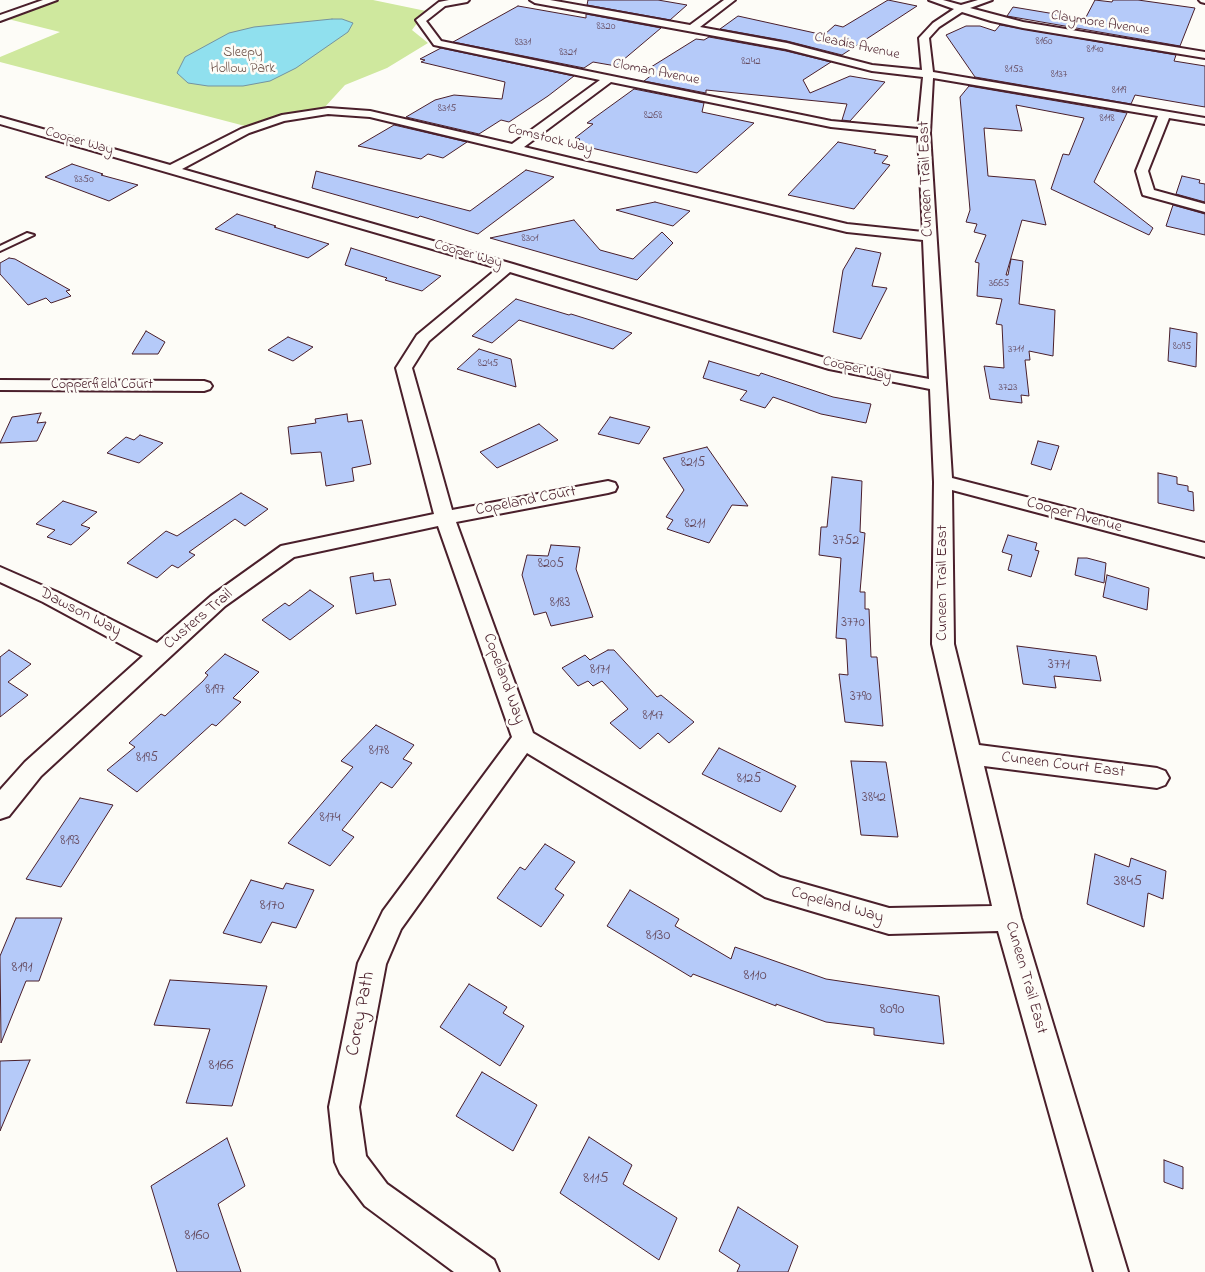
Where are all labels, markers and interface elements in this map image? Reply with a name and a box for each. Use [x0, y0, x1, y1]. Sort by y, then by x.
street label: Claymore Avenue [1050, 8, 1150, 40]
house number: 8320 [597, 20, 615, 34]
street label: Cleadis Avenue [813, 30, 901, 64]
house number: 8160 [1035, 35, 1053, 49]
house number: 8331 [515, 36, 531, 50]
house number: 8140 [1087, 43, 1103, 57]
park label: Sleepy Hollow Park [211, 46, 275, 78]
house number: 8321 [559, 46, 577, 60]
house number: 8242 [741, 55, 761, 69]
street label: Cloman Avenue [611, 56, 701, 90]
house number: 8153 [1005, 63, 1023, 77]
house number: 8137 [1051, 68, 1067, 82]
house number: 8119 [1112, 84, 1126, 98]
house number: 8315 [438, 102, 456, 116]
house number: 8268 [644, 109, 662, 123]
house number: 8118 [1099, 112, 1115, 126]
street label: Comstock Way [506, 121, 594, 159]
street label: Cuneen Trail East [915, 121, 939, 237]
street label: Cooper Way [43, 124, 115, 160]
house number: 8350 [74, 173, 94, 187]
house number: 8301 [522, 232, 538, 246]
street label: Cooper Way [432, 237, 504, 273]
house number: 3665 [989, 277, 1009, 291]
house number: 8095 [1173, 340, 1191, 354]
house number: 3711 [1008, 343, 1024, 357]
street label: Cooper Way [821, 354, 893, 386]
house number: 8245 [478, 357, 498, 371]
street label: Copperfield Court [51, 378, 153, 394]
house number: 3723 [998, 381, 1018, 395]
house number: 8215 [681, 456, 705, 472]
street label: Copeland Court [474, 483, 578, 521]
street label: Cooper Avenue [1024, 494, 1124, 538]
house number: 8211 [684, 517, 706, 533]
street label: Cuneen Trail East [933, 525, 953, 641]
house number: 3752 [833, 534, 859, 550]
house number: 8205 [538, 557, 564, 573]
street label: Dawson Way [36, 584, 124, 642]
street label: Custers Trail [161, 586, 237, 654]
house number: 8183 [550, 596, 570, 612]
house number: 3770 [841, 616, 865, 632]
street label: Copeland Way [478, 631, 528, 727]
house number: 3771 [1048, 658, 1070, 674]
house number: 8171 [590, 663, 610, 679]
house number: 8197 [205, 683, 225, 699]
house number: 3790 [850, 690, 872, 706]
house number: 8147 [642, 709, 664, 725]
house number: 8178 [369, 744, 389, 760]
street label: Cuneen Court East [1000, 749, 1126, 783]
house number: 8195 [136, 751, 158, 767]
house number: 8125 [737, 772, 761, 788]
house number: 3842 [862, 791, 886, 807]
house number: 8174 [319, 811, 341, 827]
house number: 8193 [60, 834, 80, 850]
house number: 3845 [1114, 872, 1142, 892]
street label: Copeland Way [789, 884, 885, 928]
house number: 8170 [260, 896, 284, 916]
street label: Cuneen Trail East [1000, 920, 1050, 1036]
house number: 8130 [646, 926, 670, 946]
house number: 8191 [12, 958, 32, 978]
house number: 8110 [743, 966, 767, 986]
street label: Corey Path [343, 970, 381, 1058]
house number: 8090 [880, 1000, 904, 1020]
house number: 8166 [208, 1056, 234, 1076]
house number: 8115 [583, 1169, 609, 1189]
house number: 8160 [184, 1226, 210, 1246]

